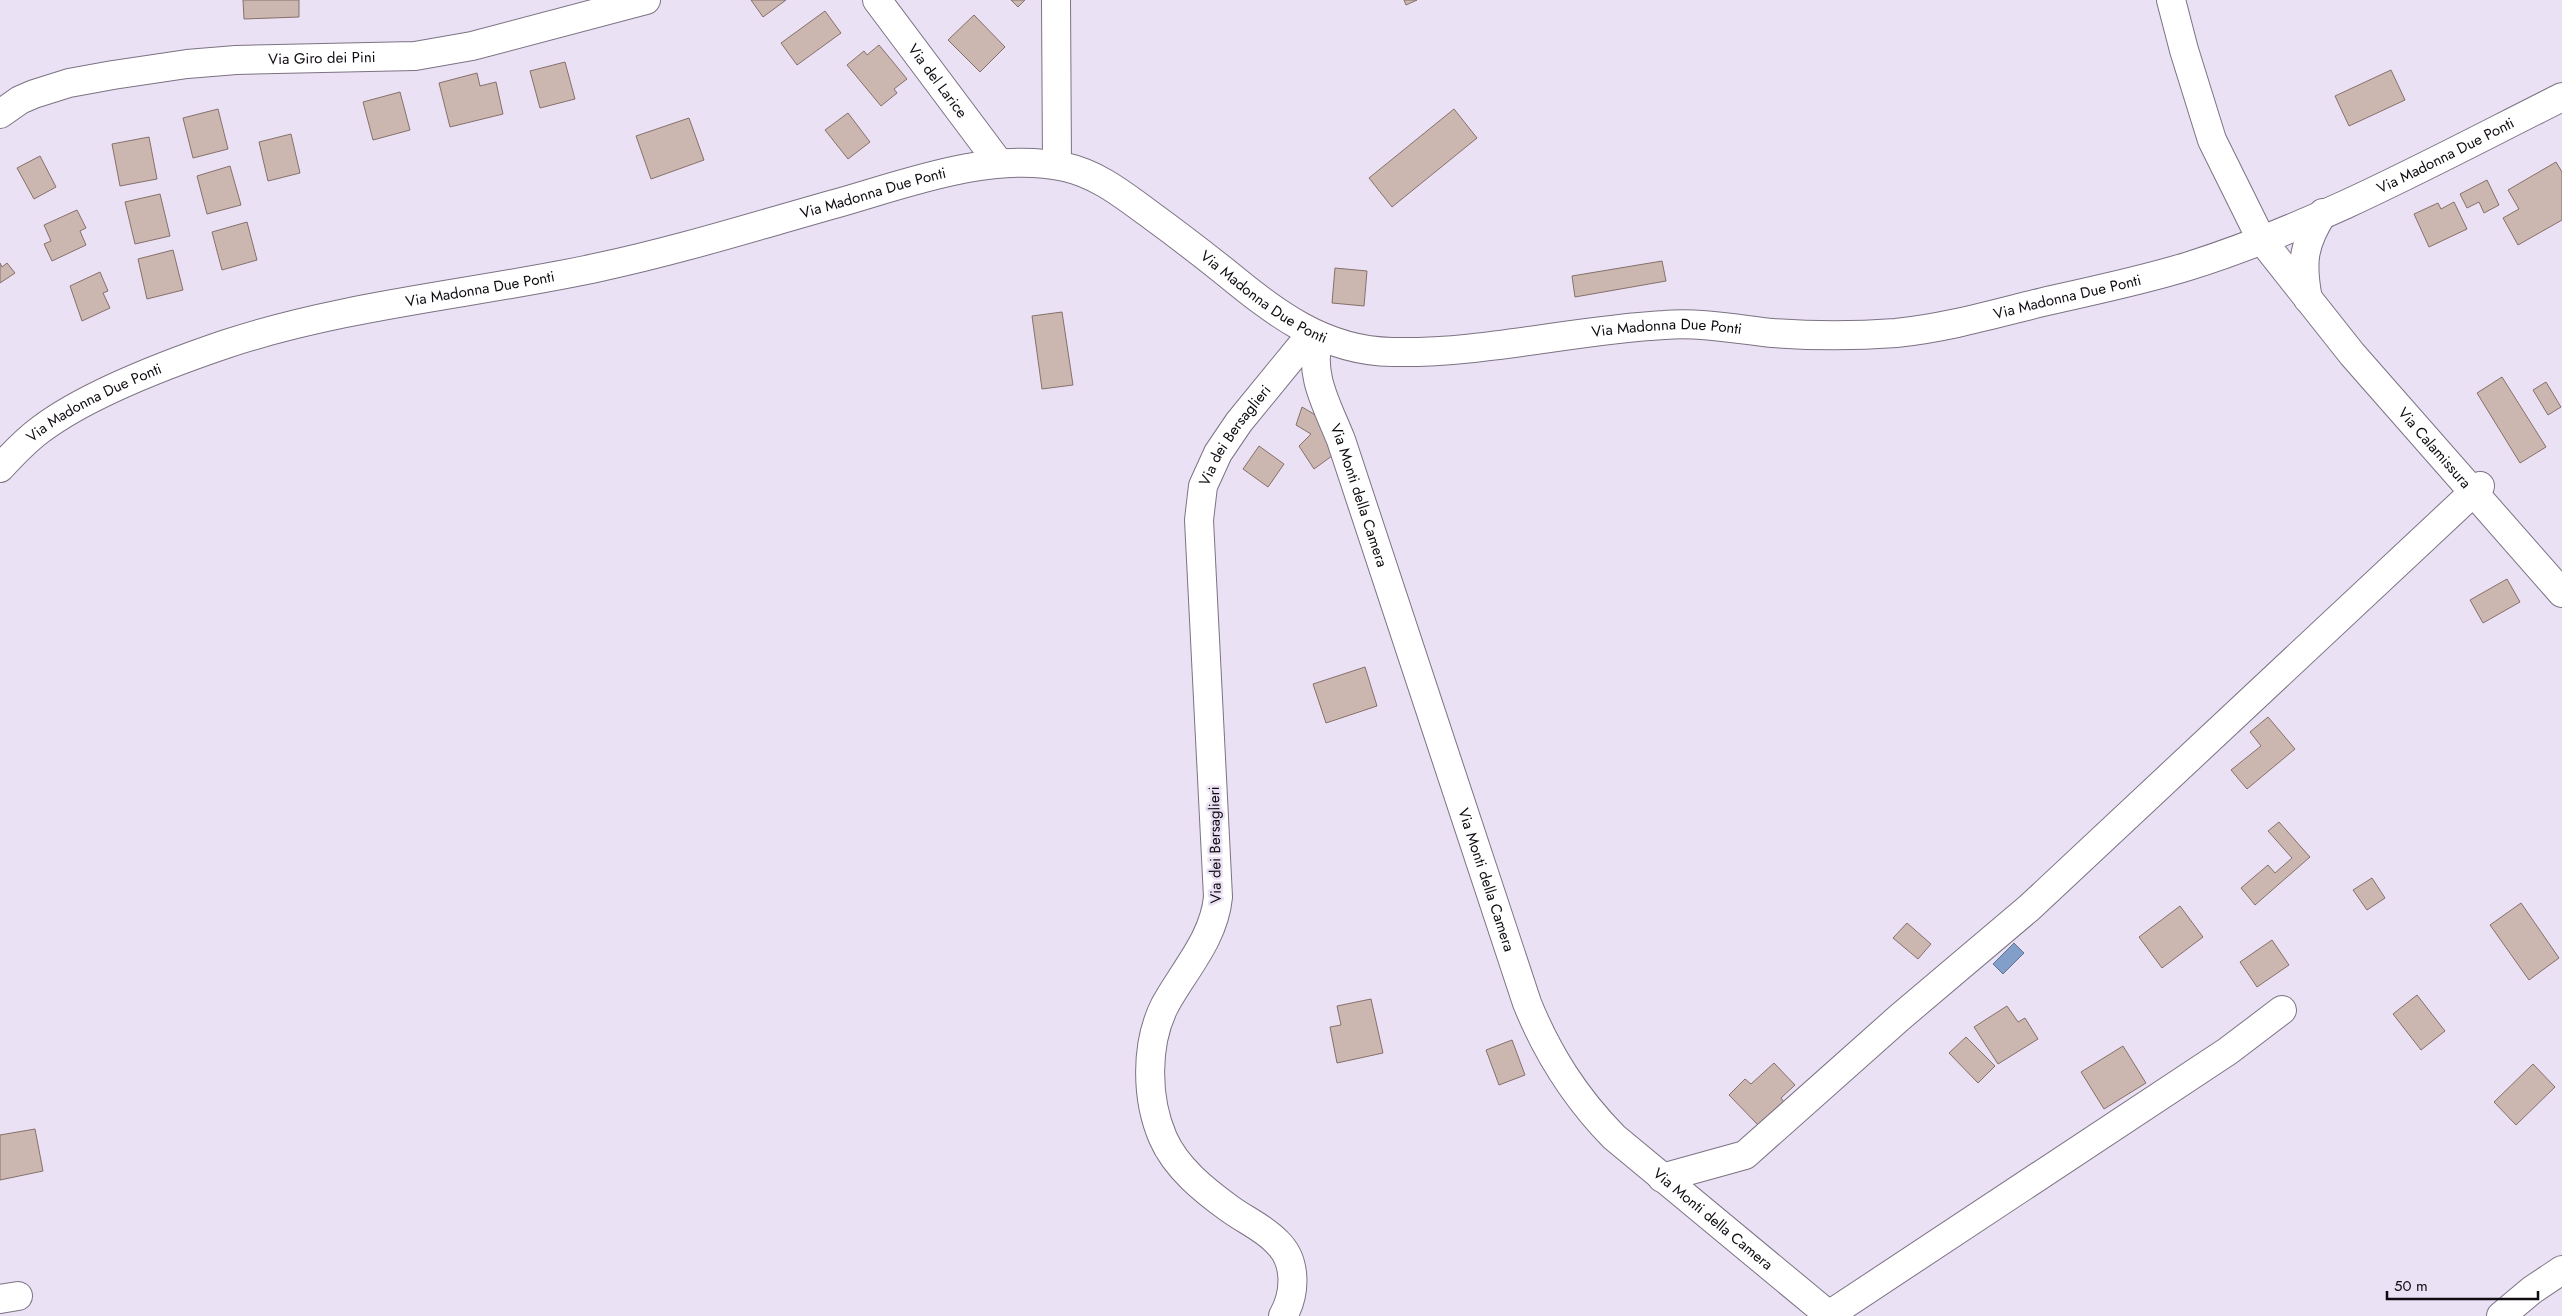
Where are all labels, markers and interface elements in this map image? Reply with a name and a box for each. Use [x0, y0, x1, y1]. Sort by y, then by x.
street label: Via del Larice [902, 39, 973, 123]
street label: Via Giro dei Pini [268, 46, 376, 70]
street label: Via Madonna Due Ponti [2373, 112, 2518, 199]
street label: Via Madonna Due Ponti [797, 162, 948, 224]
street label: Via Madonna Due Ponti [1196, 245, 1331, 349]
street label: Via Madonna Due Ponti [404, 265, 556, 313]
street label: Via Madonna Due Ponti [1991, 269, 2143, 325]
street label: Via Madonna Due Ponti [1590, 313, 1743, 343]
street label: Via Madonna Due Ponti [21, 358, 165, 448]
street label: Via dei Bersaglieri [1193, 380, 1276, 489]
street label: Via Calamissura [2393, 402, 2476, 493]
street label: Via Monti della Camera [1324, 420, 1393, 570]
street label: Via dei Bersaglieri [1203, 786, 1227, 904]
street label: Via Monti della Camera [1452, 805, 1520, 955]
street label: Via Monti della Camera [1648, 1163, 1778, 1275]
scale bar [2387, 1268, 2538, 1300]
text: 50 m [2394, 1275, 2428, 1297]

